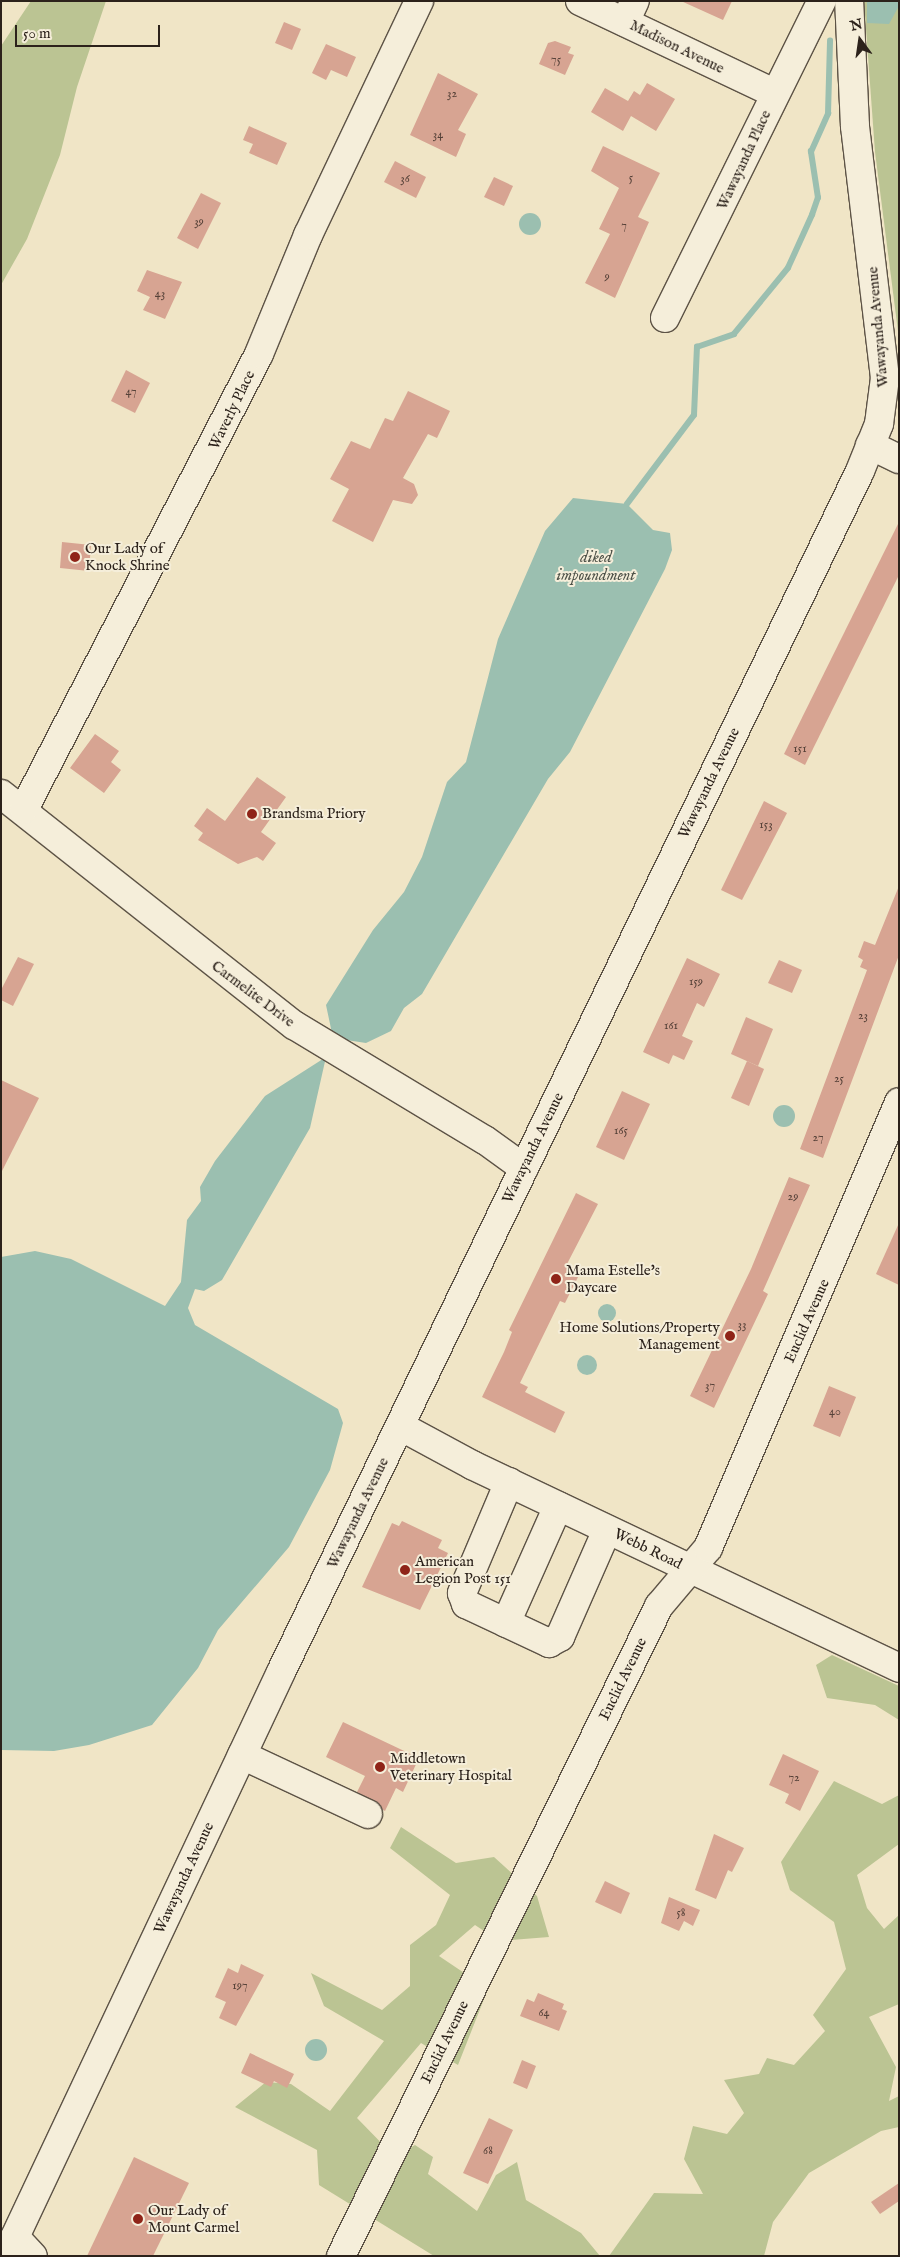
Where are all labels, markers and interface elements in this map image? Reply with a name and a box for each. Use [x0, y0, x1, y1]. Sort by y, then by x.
scale bar [18, 15, 162, 47]
north arrow [835, 15, 885, 65]
text: N [848, 15, 864, 36]
street label: Madison Avenue [627, 16, 727, 78]
text: 50 m [23, 24, 51, 43]
house number: 75 [551, 53, 561, 67]
house number: 32 [447, 87, 457, 101]
street label: Wawayanda Place [713, 107, 775, 213]
house number: 34 [433, 128, 443, 142]
house number: 5 [629, 171, 633, 185]
house number: 36 [400, 172, 410, 186]
house number: 39 [194, 215, 204, 229]
house number: 7 [621, 219, 627, 233]
street label: Wawayanda Avenue [864, 266, 892, 388]
house number: 9 [604, 270, 610, 284]
house number: 43 [155, 287, 165, 301]
street label: Waverly Place [205, 367, 259, 453]
house number: 47 [125, 385, 137, 399]
place label: Our Lady of Knock Shrine [85, 539, 170, 574]
water label: diked impoundment [556, 548, 636, 586]
marker: Our Lady of Knock Shrine [69, 551, 81, 563]
street label: Wawayanda Avenue [674, 725, 744, 841]
house number: 151 [793, 742, 807, 756]
place label: Brandsma Priory [262, 805, 366, 823]
marker: Brandsma Priory [246, 808, 258, 820]
house number: 153 [759, 818, 773, 832]
street label: Carmelite Drive [208, 957, 298, 1031]
house number: 159 [689, 975, 703, 989]
house number: 23 [858, 1009, 868, 1023]
house number: 161 [664, 1019, 678, 1033]
house number: 25 [834, 1072, 844, 1086]
street label: Wawayanda Avenue [498, 1090, 568, 1206]
house number: 165 [614, 1124, 628, 1138]
house number: 27 [812, 1131, 824, 1145]
house number: 29 [788, 1190, 798, 1204]
place label: Mama Estelle's Daycare [566, 1261, 660, 1296]
marker: Mama Estelle's Daycare [550, 1273, 562, 1285]
street label: Euclid Avenue [781, 1276, 833, 1366]
place label: Home Solutions/Property Management [559, 1318, 720, 1353]
house number: 33 [738, 1318, 746, 1332]
marker: Home Solutions/Property Management [724, 1330, 736, 1342]
house number: 37 [705, 1379, 715, 1393]
house number: 40 [829, 1405, 841, 1419]
street label: Wawayanda Avenue [323, 1455, 393, 1571]
street label: Webb Road [611, 1525, 685, 1573]
place label: American Legion Post 151 [415, 1552, 511, 1587]
marker: American Legion Post 151 [399, 1564, 411, 1576]
street label: Euclid Avenue [595, 1635, 651, 1723]
place label: Middletown Veterinary Hospital [390, 1749, 512, 1784]
marker: Middletown Veterinary Hospital [374, 1761, 386, 1773]
house number: 72 [788, 1771, 800, 1785]
street label: Wawayanda Avenue [150, 1819, 218, 1937]
house number: 58 [676, 1906, 686, 1920]
house number: 197 [232, 1979, 248, 1993]
street label: Euclid Avenue [417, 1998, 473, 2086]
house number: 64 [539, 2006, 549, 2020]
house number: 68 [483, 2144, 493, 2158]
place label: Our Lady of Mount Carmel [148, 2201, 239, 2236]
marker: Our Lady of Mount Carmel [132, 2213, 144, 2225]

